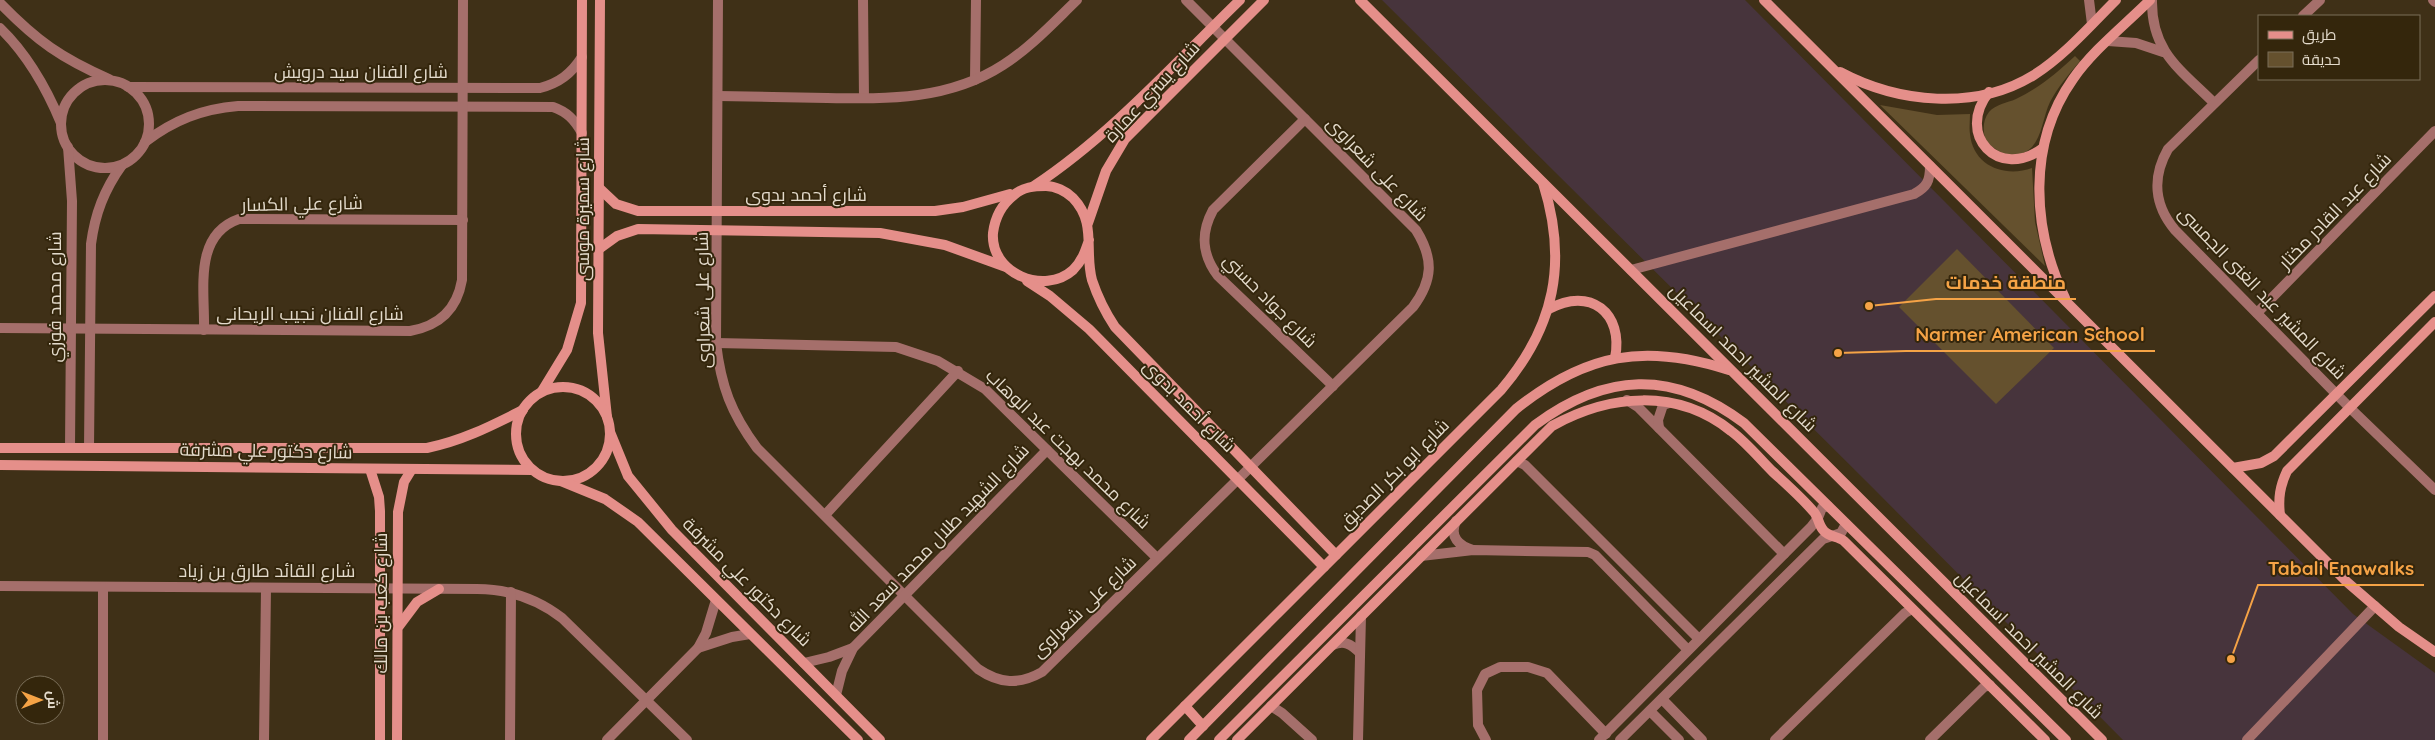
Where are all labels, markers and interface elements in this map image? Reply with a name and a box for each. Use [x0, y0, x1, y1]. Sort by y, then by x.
legend [2258, 15, 2420, 80]
text: طريق [2302, 25, 2336, 45]
street label: شارع يسري عمارة [1099, 36, 1206, 149]
text: حديقة [2302, 50, 2341, 69]
street label: شارع الفنان سيد درويش [274, 60, 448, 84]
street label: شارع على شعراوى [1321, 111, 1433, 227]
street label: شارع سميرة موسى [571, 137, 595, 281]
street label: شارع عبد القادر مختار [2273, 148, 2397, 275]
street label: شارع أحمد بدوى [745, 183, 867, 207]
street label: شارع علي الكسار [240, 191, 363, 219]
street label: شارع المشير عبد الغنى الجمسى [2173, 201, 2351, 385]
street label: شارع محمد فوزي [43, 231, 69, 363]
street label: شارع على شعراوى [690, 231, 716, 369]
street label: شارع جواد حسني [1216, 249, 1322, 355]
callout: منطقة خدمات [1936, 265, 2076, 299]
text: منطقة خدمات [1946, 270, 2066, 294]
street label: شارع المشير احمد اسماعيل [1664, 279, 1822, 437]
street label: شارع الفنان نجيب الريحانى [216, 302, 404, 326]
callout: Narmer American School [1906, 317, 2155, 351]
text: Narmer American School [1915, 322, 2145, 346]
street label: شارع أحمد بدوى [1137, 354, 1241, 458]
street label: شارع محمد بهجت عبد الوهاب [980, 364, 1156, 534]
street label: شارع ابو بكر الصديق [1333, 413, 1455, 535]
street label: شارع دكتور علي مشرفة [179, 437, 353, 467]
street label: شارع الشهيد طلال محمد سعد الله [842, 439, 1034, 637]
street label: شارع دكتور علي مشرفة [676, 512, 817, 653]
street label: شارع كعب بن مالك [369, 533, 393, 673]
street label: شارع على شعراوى [1026, 551, 1142, 663]
callout: Tabali Enawalks [2258, 551, 2424, 585]
text: Tabali Enawalks [2268, 556, 2414, 580]
street label: شارع القائد طارق بن زياد [179, 559, 355, 583]
street label: شارع المشير احمد اسماعيل [1950, 566, 2108, 724]
north arrow [15, 675, 65, 725]
text: ش [44, 691, 62, 709]

